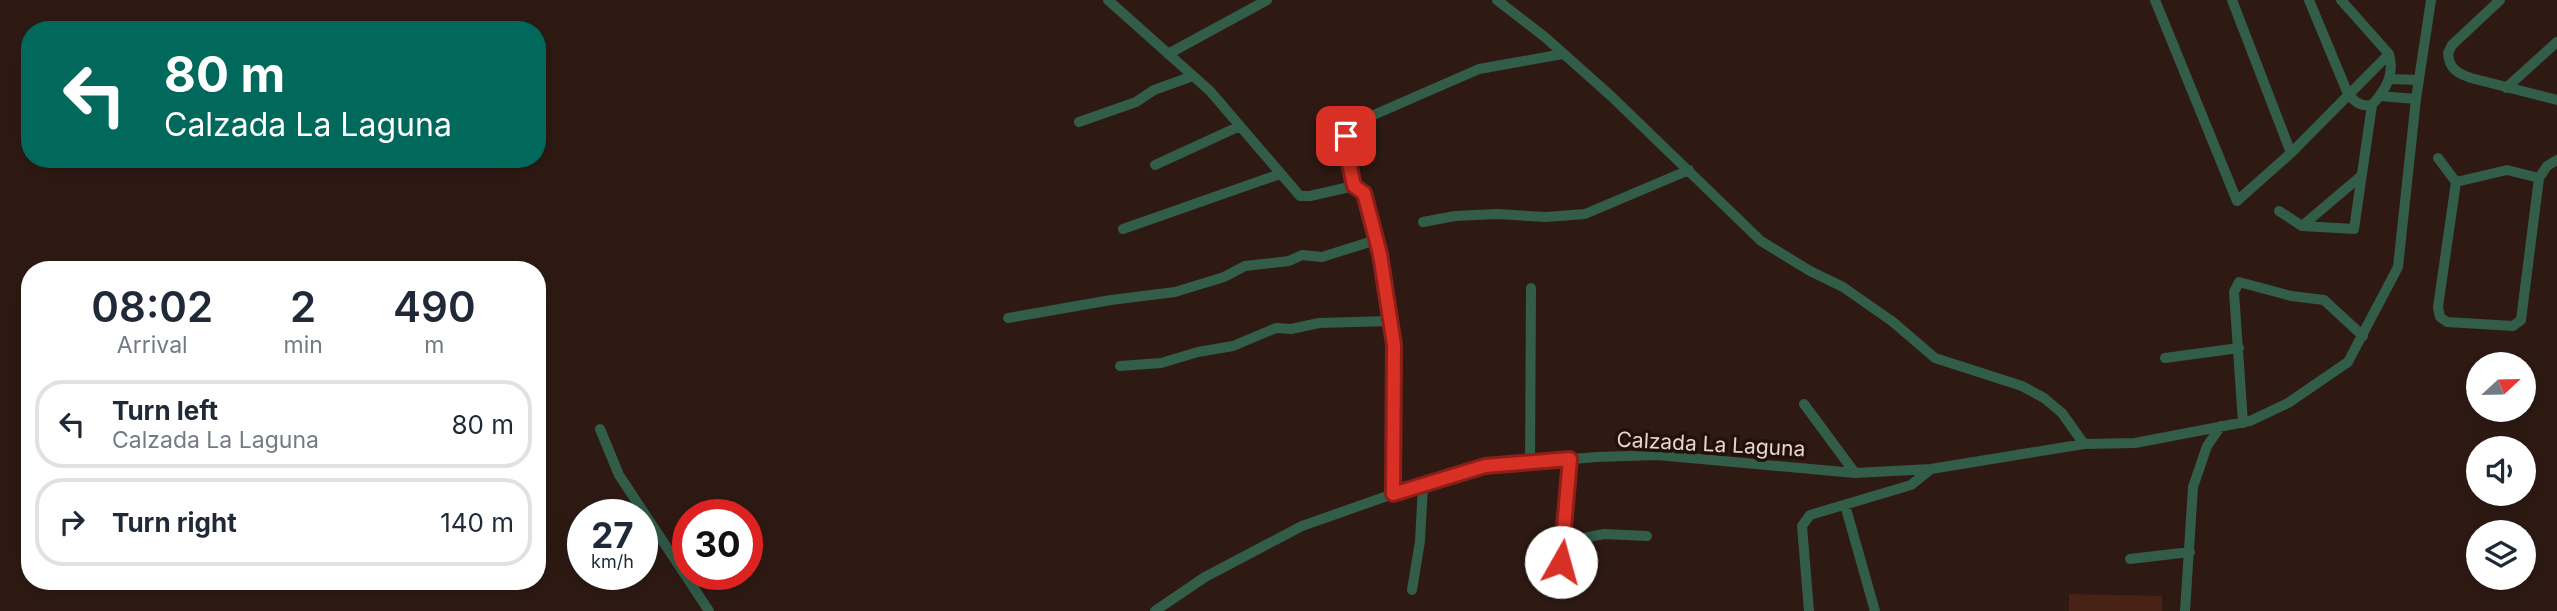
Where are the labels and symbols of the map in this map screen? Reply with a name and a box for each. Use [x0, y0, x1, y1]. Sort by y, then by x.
pin [1316, 106, 1376, 166]
north arrow [2466, 352, 2536, 422]
street label: Calzada La Laguna [1616, 427, 1806, 461]
speed limit sign: 30 [672, 499, 763, 590]
position arrow [1524, 525, 1598, 599]

